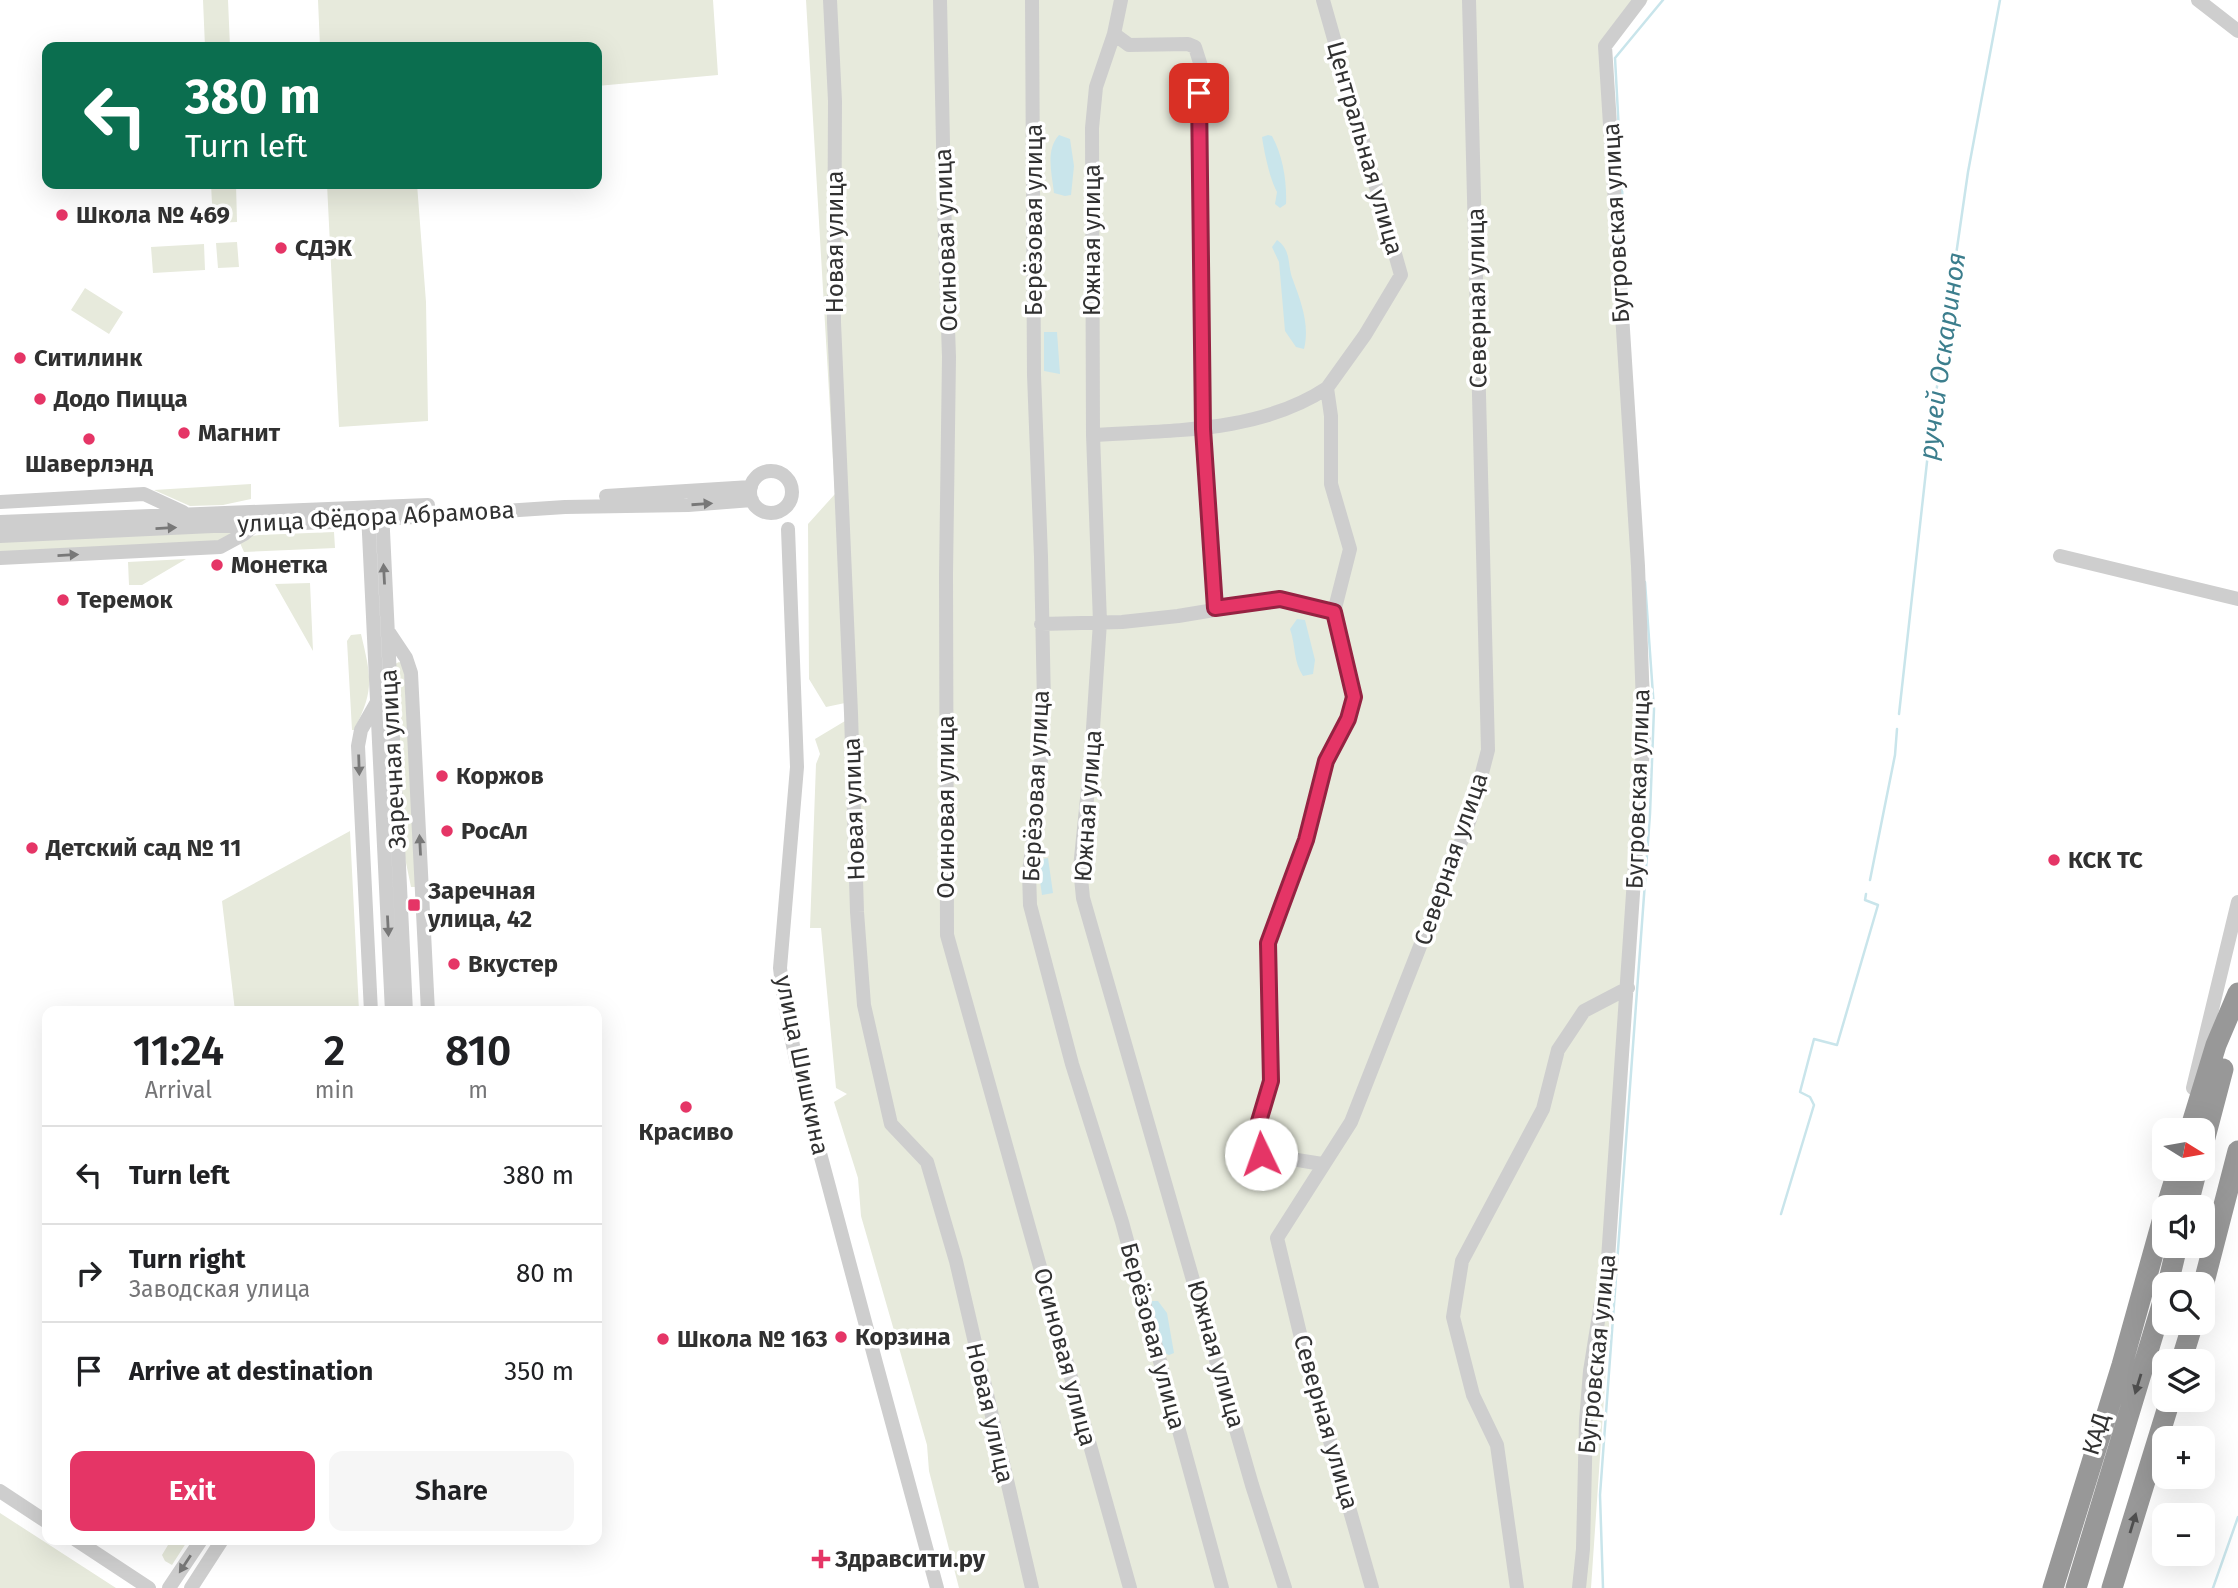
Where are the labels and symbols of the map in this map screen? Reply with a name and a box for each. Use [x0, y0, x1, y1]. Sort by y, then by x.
street label: Центральная улица [1321, 38, 1409, 258]
pin [1169, 63, 1229, 123]
street label: Бугровская улица [1597, 122, 1635, 324]
street label: Берёзовая улица [1020, 124, 1048, 316]
street label: Осиновая улица [929, 148, 963, 332]
street label: Южная улица [1078, 164, 1106, 316]
street label: Новая улица [821, 170, 849, 314]
place label: Школа № 469 [76, 201, 230, 229]
marker: Школа № 469 [54, 207, 70, 223]
street label: Северная улица [1461, 207, 1493, 389]
place label: СДЭК [295, 234, 353, 262]
marker: СДЭК [273, 240, 289, 256]
water label: ручей Оскариноя [1913, 250, 1972, 462]
place label: Ситилинк [34, 344, 143, 372]
marker: Ситилинк [12, 350, 28, 366]
place label: Додо Пицца [53, 385, 188, 413]
marker: Додо Пицца [32, 391, 48, 407]
place label: Магнит [198, 419, 281, 447]
marker: Магнит [176, 425, 192, 441]
marker: Шаверлэнд [81, 431, 97, 447]
place label: Шаверлэнд [25, 450, 154, 478]
street label: улица Фёдора Абрамова [237, 496, 515, 538]
one-way arrow [692, 498, 714, 509]
one-way arrow [155, 522, 177, 533]
one-way arrow [57, 549, 79, 560]
place label: Монетка [231, 551, 328, 579]
marker: Монетка [209, 557, 225, 573]
one-way arrow [379, 563, 390, 585]
place label: Теремок [77, 586, 174, 614]
marker: Теремок [55, 592, 71, 608]
street label: Заречная улица [374, 668, 412, 850]
street label: Бугровская улица [1621, 688, 1655, 890]
street label: Берёзовая улица [1017, 689, 1055, 883]
street label: Осиновая улица [932, 715, 960, 899]
street label: Южная улица [1069, 729, 1107, 883]
street label: Новая улица [838, 737, 870, 881]
one-way arrow [353, 754, 364, 776]
place label: Коржов [456, 762, 544, 790]
marker: Коржов [434, 768, 450, 784]
street label: Северная улица [1408, 769, 1494, 949]
place label: РосАл [461, 817, 528, 845]
marker: РосАл [439, 823, 455, 839]
place label: Детский сад № 11 [45, 834, 241, 862]
one-way arrow [415, 834, 426, 856]
marker: Детский сад № 11 [24, 840, 40, 856]
place label: КСК ТС [2068, 846, 2143, 874]
marker: КСК ТС [2046, 852, 2062, 868]
place label: Заречная улица, 42 [427, 877, 536, 933]
marker: Заречная улица, 42 [406, 897, 422, 913]
one-way arrow [382, 915, 393, 937]
place label: Вкустер [468, 950, 558, 978]
marker: Вкустер [446, 956, 462, 972]
street label: улица Шишкина [769, 973, 835, 1157]
marker: Красиво [678, 1099, 694, 1115]
position arrow [1224, 1117, 1298, 1191]
place label: Красиво [638, 1118, 734, 1146]
north arrow [2152, 1118, 2216, 1181]
street label: Берёзовая улица [1115, 1239, 1191, 1433]
street label: Бугровская улица [1573, 1253, 1621, 1455]
street label: Осиновая улица [1028, 1265, 1102, 1449]
street label: Южная улица [1182, 1277, 1250, 1431]
place label: Корзина [855, 1323, 951, 1351]
place label: Школа № 163 [677, 1325, 828, 1353]
marker: Корзина [833, 1329, 849, 1345]
marker: Школа № 163 [655, 1331, 671, 1347]
street label: Северная улица [1288, 1331, 1364, 1513]
street label: Новая улица [960, 1340, 1020, 1486]
one-way arrow [2133, 1373, 2143, 1394]
street label: КАД [2076, 1410, 2116, 1458]
one-way arrow [2129, 1512, 2139, 1533]
place label: Здравсити.ру [834, 1545, 986, 1573]
marker: Здравсити.ру [813, 1551, 829, 1567]
one-way arrow [178, 1555, 192, 1573]

